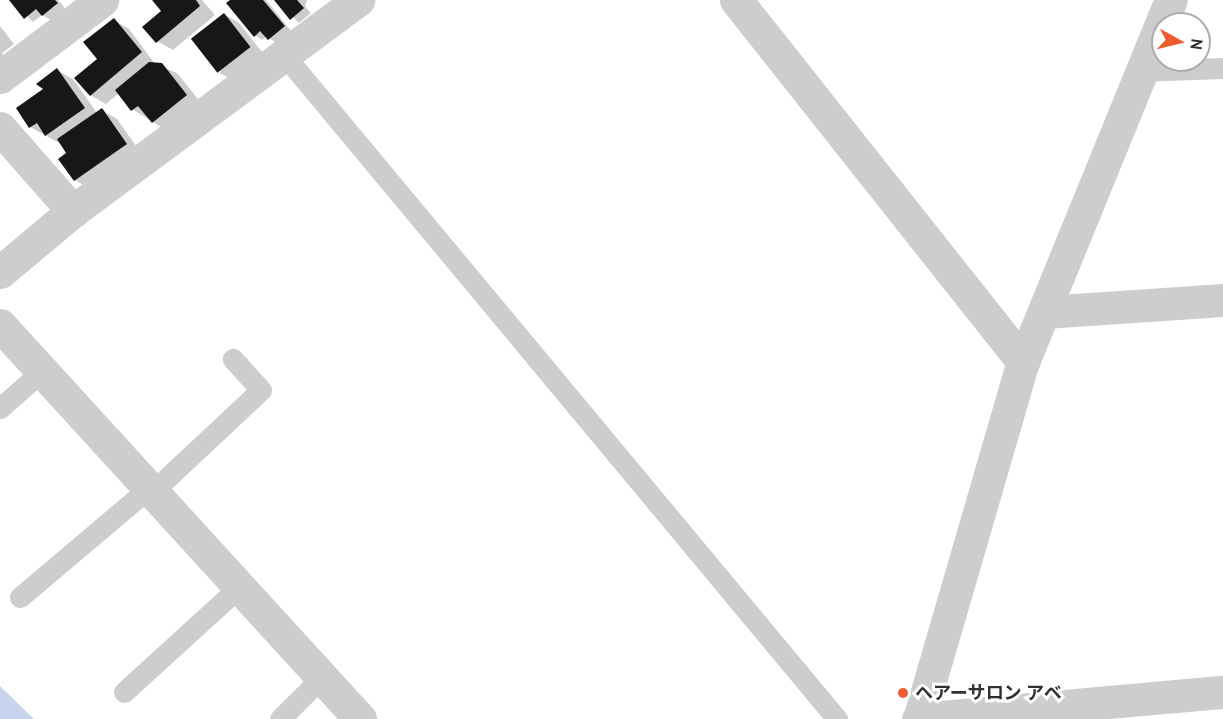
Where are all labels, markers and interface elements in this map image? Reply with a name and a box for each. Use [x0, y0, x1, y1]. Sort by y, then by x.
north arrow [1151, 12, 1211, 72]
text: N [1186, 38, 1207, 51]
place label: ヘアーサロン アベ [915, 682, 1062, 704]
marker: ヘアーサロン アベ [896, 686, 910, 700]

